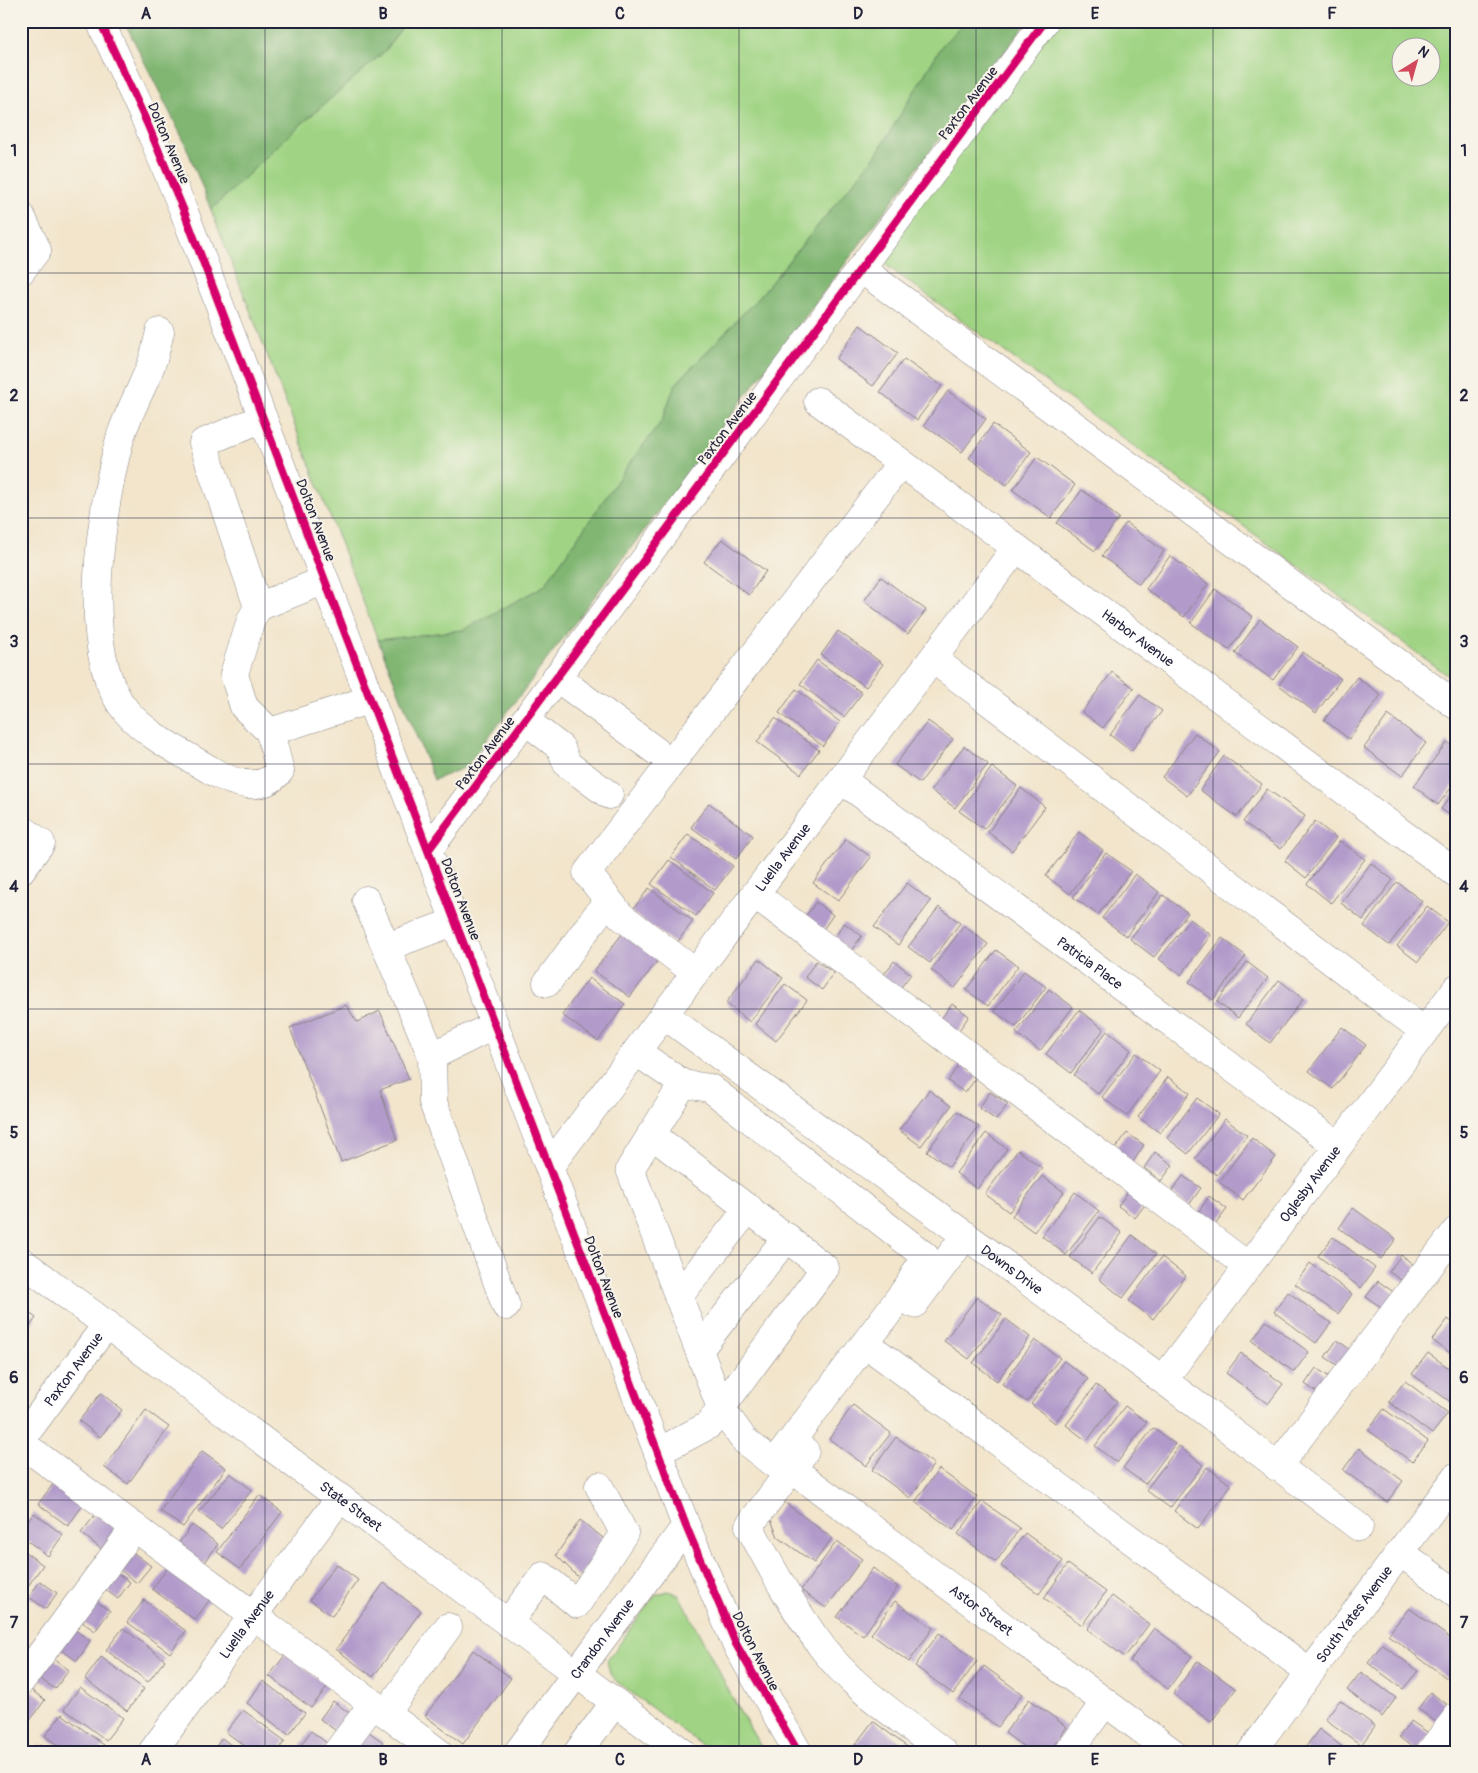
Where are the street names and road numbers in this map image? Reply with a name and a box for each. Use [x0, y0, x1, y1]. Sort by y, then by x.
street label: Paxton Avenue [935, 63, 1002, 143]
street label: Dolton Avenue [144, 100, 193, 186]
street label: Paxton Avenue [694, 388, 761, 468]
street label: Dolton Avenue [292, 477, 339, 564]
street label: Harbor Avenue [1098, 606, 1177, 671]
street label: Paxton Avenue [452, 713, 519, 793]
street label: Luella Avenue [752, 820, 814, 895]
street label: Dolton Avenue [437, 856, 484, 943]
street label: Patricia Place [1053, 933, 1126, 993]
street label: Oglesby Avenue [1276, 1143, 1345, 1226]
street label: Dolton Avenue [580, 1234, 627, 1321]
street label: Downs Drive [977, 1242, 1046, 1298]
street label: Paxton Avenue [41, 1329, 107, 1410]
street label: State Street [316, 1478, 386, 1535]
street label: South Yates Avenue [1313, 1563, 1396, 1666]
street label: Astor Street [946, 1581, 1016, 1640]
street label: Luella Avenue [216, 1587, 278, 1662]
street label: Crandon Avenue [567, 1596, 638, 1683]
street label: Dolton Avenue [728, 1609, 783, 1694]

